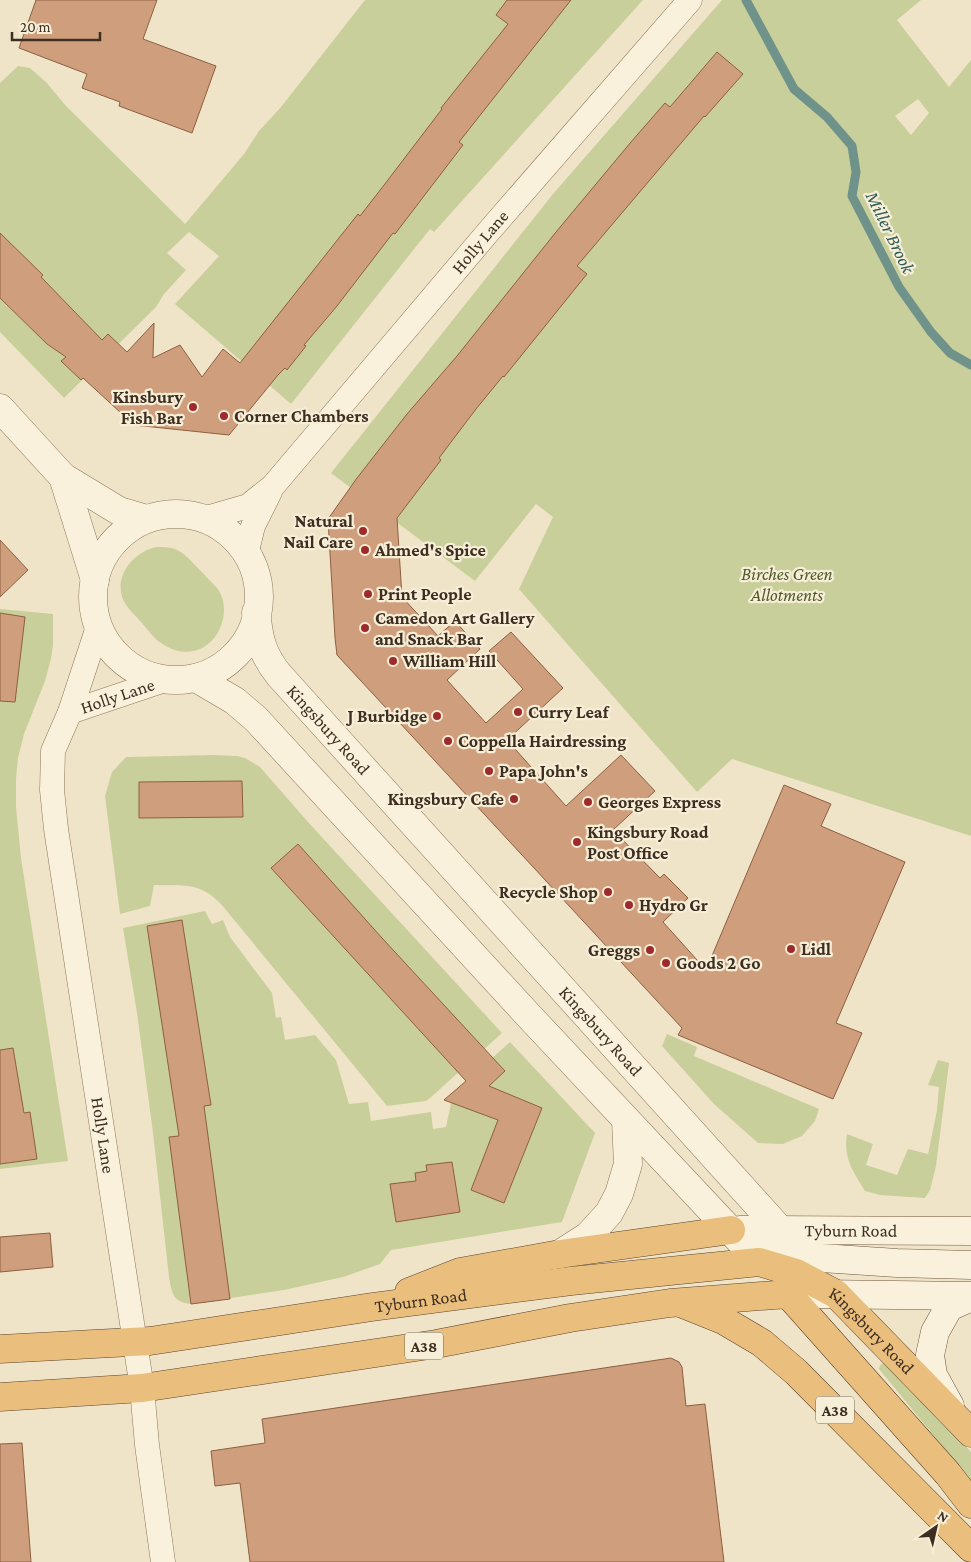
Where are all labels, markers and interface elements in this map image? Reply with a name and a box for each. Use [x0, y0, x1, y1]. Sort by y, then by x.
scale bar [12, 10, 100, 42]
text: 20 m [20, 19, 51, 35]
water label: Miller Brook [861, 187, 920, 277]
street label: Holly Lane [447, 206, 513, 277]
place label: Kinsbury Fish Bar [113, 387, 183, 428]
marker: Kinsbury Fish Bar [187, 401, 199, 413]
place label: Corner Chambers [234, 406, 369, 426]
marker: Corner Chambers [218, 410, 230, 422]
place label: Natural Nail Care [284, 511, 353, 552]
marker: Natural Nail Care [357, 525, 369, 537]
place label: Ahmed's Spice [374, 540, 486, 560]
marker: Ahmed's Spice [359, 544, 371, 556]
park label: Birches Green Allotments [741, 564, 833, 605]
place label: Print People [378, 584, 472, 604]
marker: Print People [362, 588, 374, 600]
place label: Camedon Art Gallery and Snack Bar [375, 608, 535, 649]
marker: Camedon Art Gallery and Snack Bar [359, 622, 371, 634]
place label: William Hill [402, 651, 496, 671]
marker: William Hill [387, 655, 399, 667]
street label: Holly Lane [78, 674, 157, 718]
street label: Kingsbury Road [283, 681, 374, 779]
place label: Curry Leaf [528, 702, 610, 722]
place label: J Burbidge [345, 706, 427, 726]
marker: Curry Leaf [512, 706, 524, 718]
marker: J Burbidge [431, 710, 443, 722]
place label: Coppella Hairdressing [458, 731, 626, 751]
marker: Coppella Hairdressing [442, 735, 454, 747]
place label: Papa John's [499, 761, 588, 781]
marker: Papa John's [483, 765, 495, 777]
place label: Kingsbury Cafe [387, 789, 504, 809]
place label: Georges Express [598, 792, 721, 812]
marker: Kingsbury Cafe [508, 793, 520, 805]
marker: Georges Express [582, 796, 594, 808]
place label: Kingsbury Road Post Office [587, 822, 709, 863]
marker: Kingsbury Road Post Office [571, 836, 583, 848]
place label: Recycle Shop [499, 882, 598, 902]
marker: Recycle Shop [602, 886, 614, 898]
place label: Hydro Gr [639, 895, 708, 915]
marker: Hydro Gr [623, 899, 635, 911]
place label: Lidl [801, 939, 831, 959]
place label: Greggs [588, 940, 640, 960]
marker: Lidl [785, 943, 797, 955]
marker: Greggs [644, 944, 656, 956]
place label: Goods 2 Go [676, 953, 761, 973]
marker: Goods 2 Go [660, 957, 672, 969]
street label: Kingsbury Road [555, 982, 646, 1080]
street label: Holly Lane [87, 1096, 119, 1175]
street label: Tyburn Road [805, 1220, 898, 1241]
street label: Kingsbury Road [826, 1282, 919, 1379]
street label: Tyburn Road [373, 1285, 469, 1317]
road number: A38 [405, 1332, 443, 1360]
road number: A38 [816, 1396, 854, 1424]
north arrow [911, 1502, 961, 1552]
text: N [935, 1507, 952, 1526]

